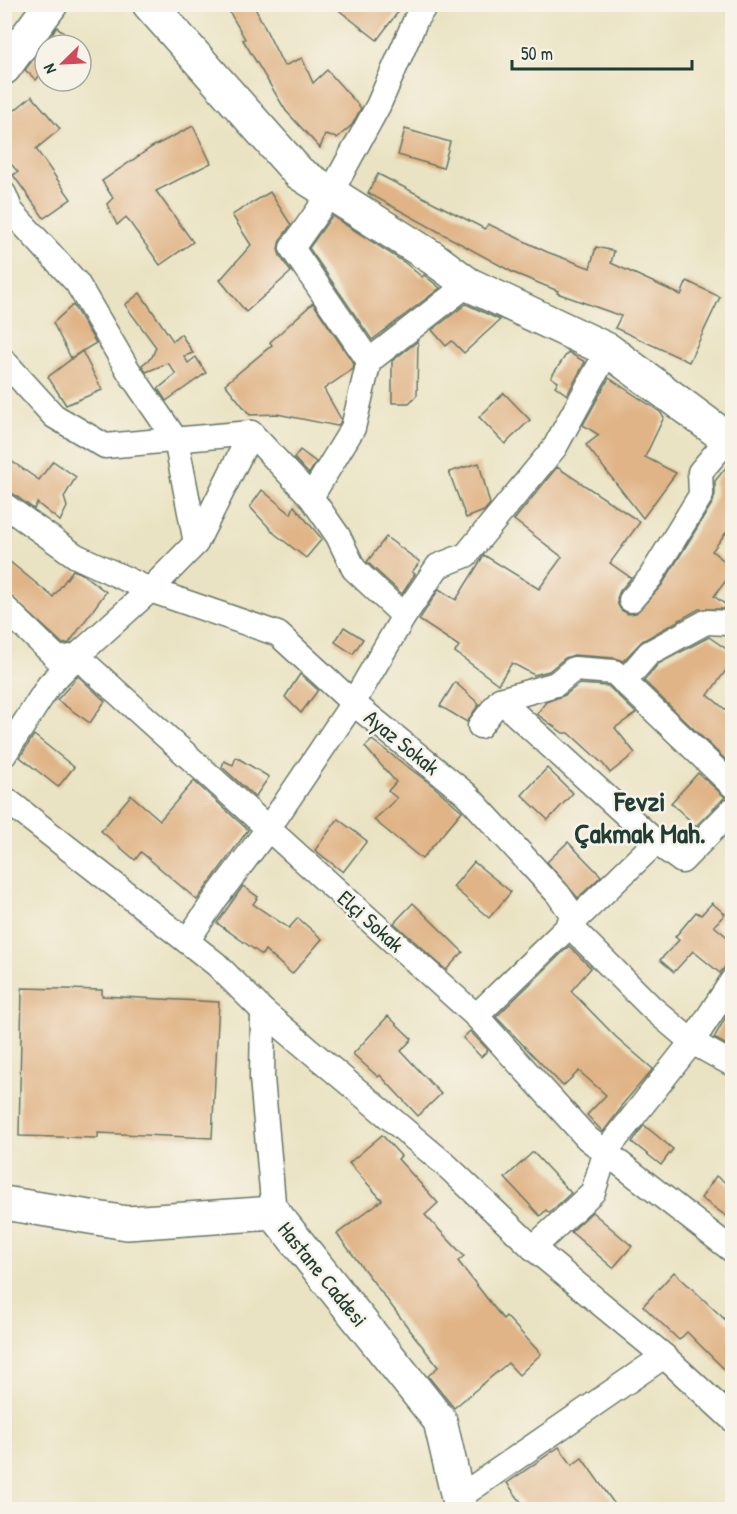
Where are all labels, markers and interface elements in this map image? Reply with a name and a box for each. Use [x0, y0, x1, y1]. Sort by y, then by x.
north arrow [33, 33, 93, 93]
scale bar [512, 33, 692, 71]
text: 50 m [521, 41, 553, 66]
text: N [37, 60, 61, 77]
street label: Ayaz Sokak [358, 702, 446, 782]
district label: Fevzi Çakmak Mah. [574, 782, 706, 852]
street label: Elçi Sokak [331, 883, 411, 959]
street label: Hastane Caddesi [271, 1215, 375, 1333]

